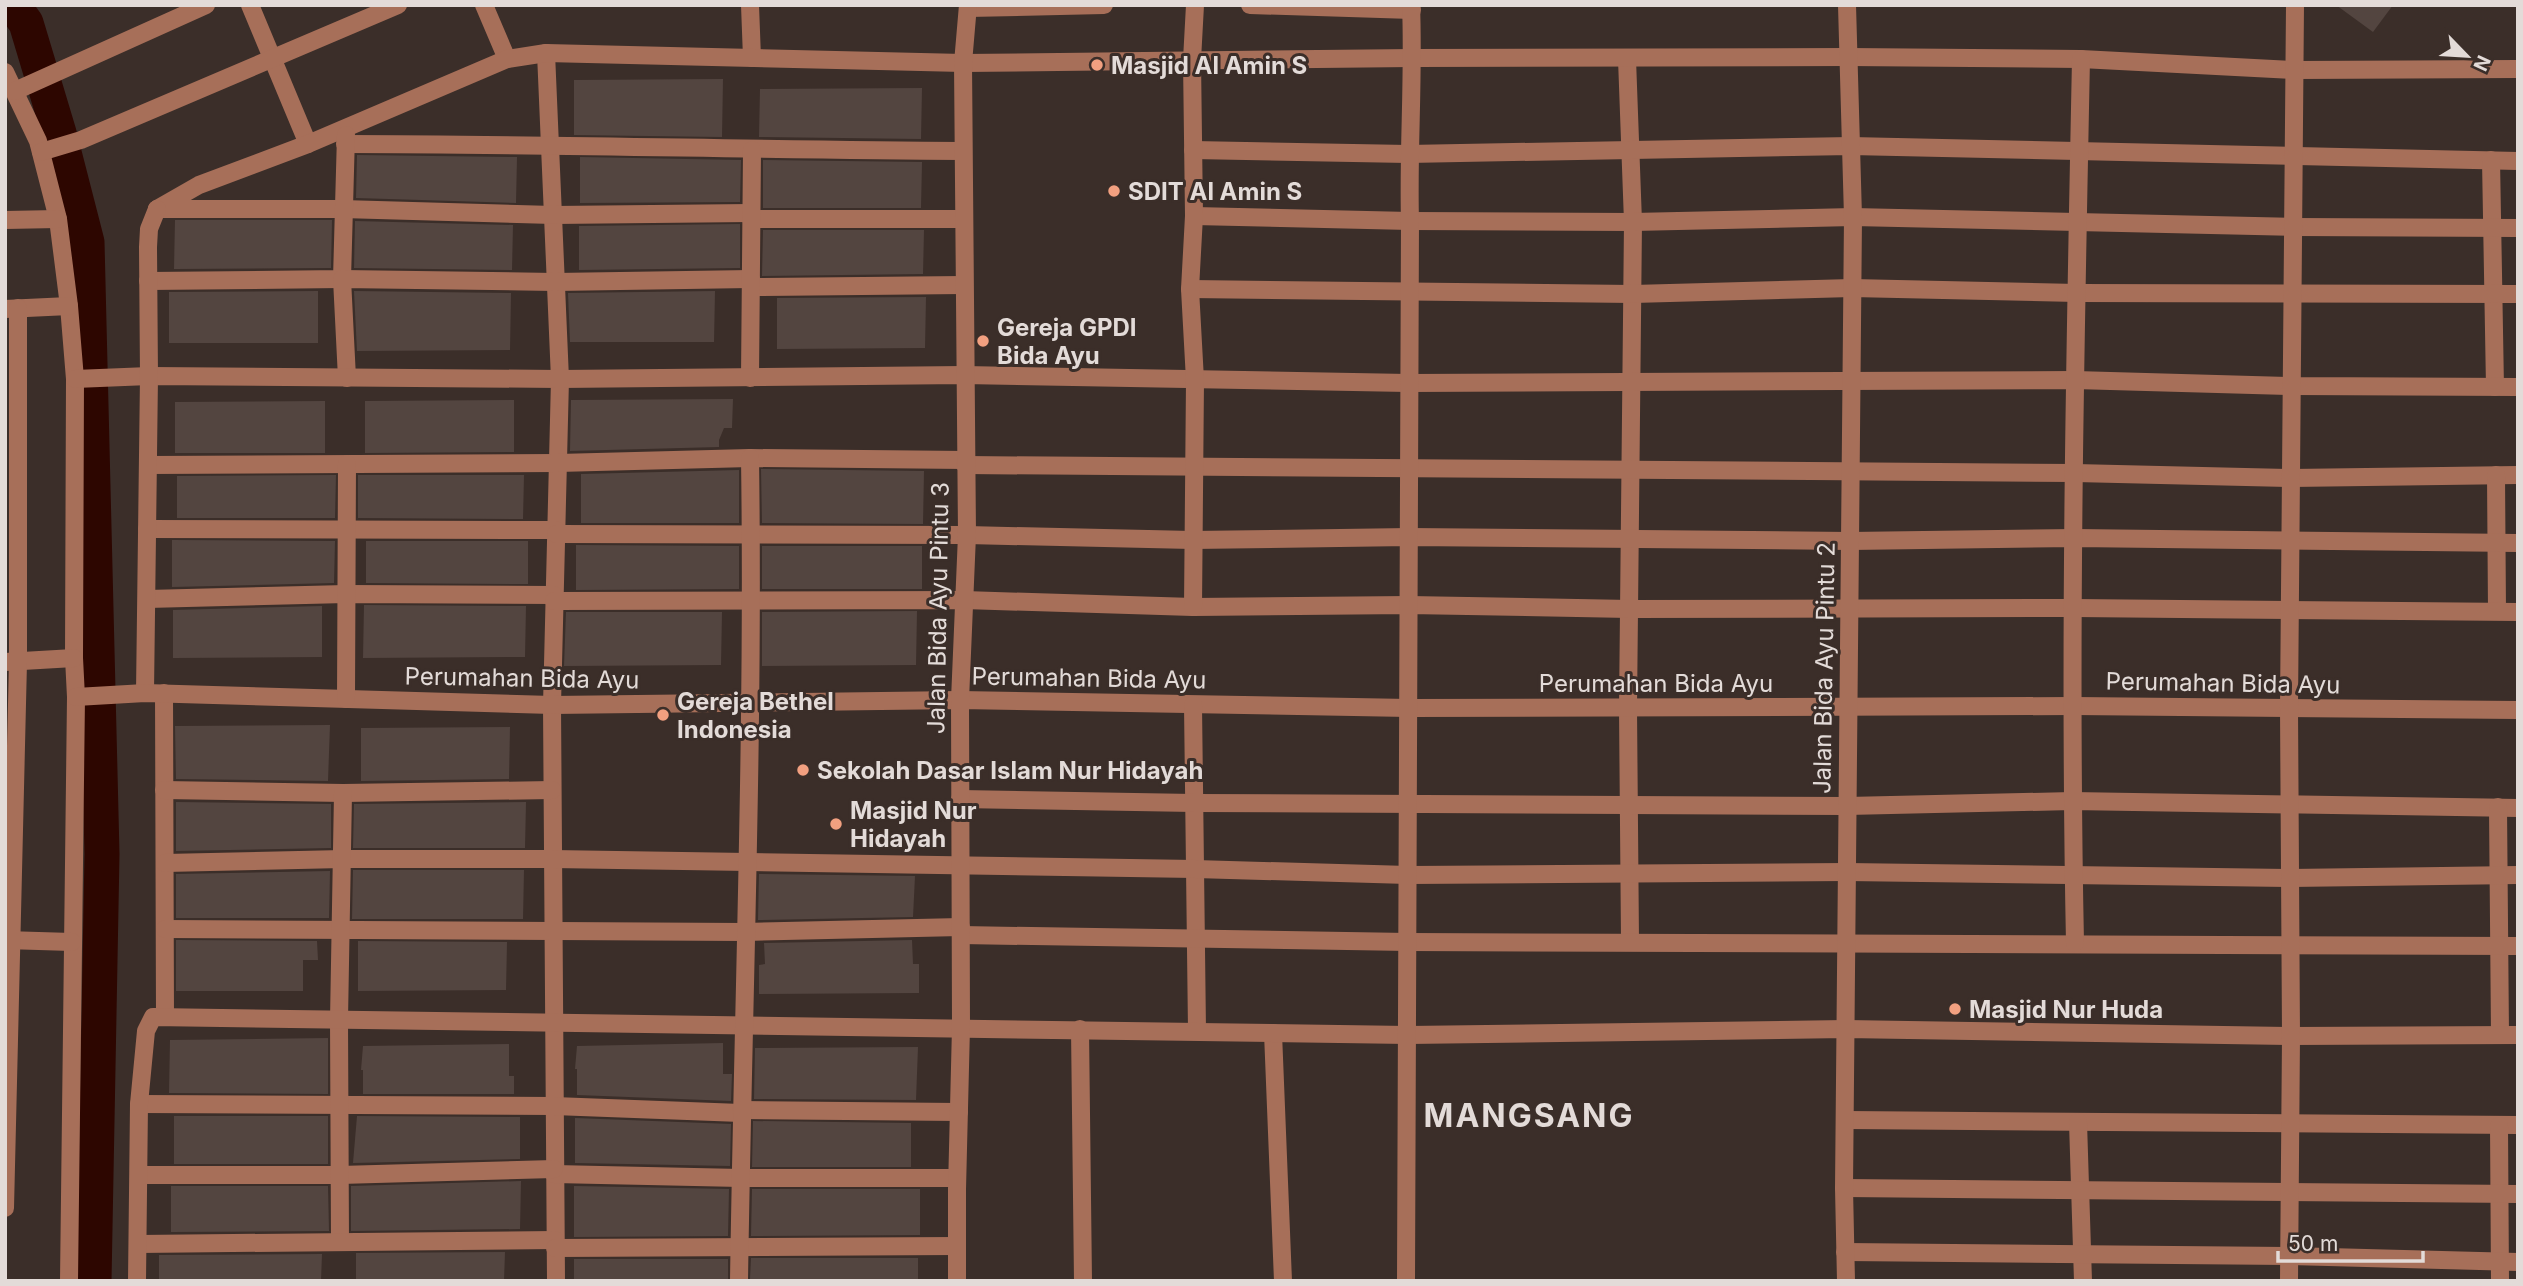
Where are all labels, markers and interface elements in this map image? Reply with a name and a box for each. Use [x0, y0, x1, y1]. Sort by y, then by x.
north arrow [2432, 21, 2502, 91]
place label: Masjid Al Amin S [1111, 51, 1307, 80]
text: N [2468, 52, 2495, 74]
marker: Masjid Al Amin S [1089, 57, 1105, 73]
place label: SDIT Al Amin S [1128, 177, 1302, 206]
marker: SDIT Al Amin S [1106, 183, 1122, 199]
place label: Gereja GPDI Bida Ayu [997, 313, 1137, 370]
marker: Gereja GPDI Bida Ayu [975, 333, 991, 349]
street label: Jalan Bida Ayu Pintu 3 [921, 482, 955, 734]
street label: Jalan Bida Ayu Pintu 2 [1807, 542, 1841, 794]
street label: Perumahan Bida Ayu [404, 661, 640, 695]
street label: Perumahan Bida Ayu [971, 661, 1207, 695]
street label: Perumahan Bida Ayu [2105, 666, 2341, 700]
street label: Perumahan Bida Ayu [1539, 669, 1773, 698]
place label: Gereja Bethel Indonesia [677, 687, 834, 744]
marker: Gereja Bethel Indonesia [655, 707, 671, 723]
place label: Sekolah Dasar Islam Nur Hidayah [817, 756, 1203, 785]
marker: Sekolah Dasar Islam Nur Hidayah [795, 762, 811, 778]
place label: Masjid Nur Hidayah [850, 796, 977, 853]
marker: Masjid Nur Hidayah [828, 816, 844, 832]
place label: Masjid Nur Huda [1969, 995, 2163, 1024]
marker: Masjid Nur Huda [1947, 1001, 1963, 1017]
district label: MANGSANG [1424, 1096, 1634, 1135]
scale bar [2278, 1220, 2423, 1264]
text: 50 m [2288, 1231, 2338, 1256]

